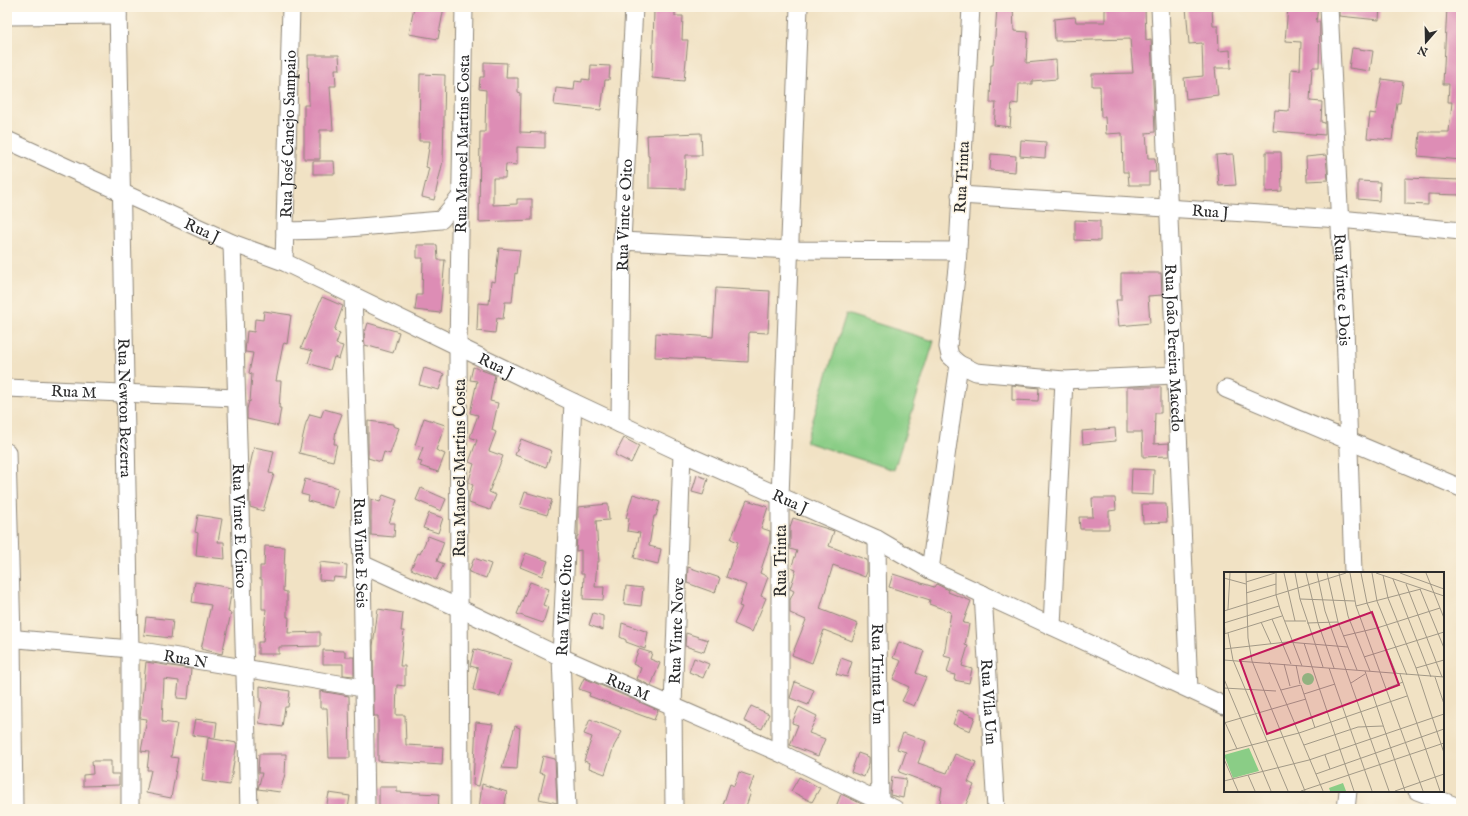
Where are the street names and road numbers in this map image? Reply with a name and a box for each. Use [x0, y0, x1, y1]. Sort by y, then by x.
street label: Rua José Canejo Sampaio [277, 49, 302, 218]
street label: Rua Manoel Martins Costa [452, 55, 475, 234]
street label: Rua Trinta [951, 140, 975, 214]
street label: Rua Vinte e Oito [614, 158, 638, 272]
street label: Rua J [1191, 202, 1230, 224]
street label: Rua J [181, 214, 223, 248]
street label: Rua Vinte e Dois [1328, 233, 1354, 347]
street label: Rua João Pereira Macedo [1159, 263, 1186, 433]
street label: Rua Newton Bezerra [112, 338, 135, 478]
street label: Rua J [475, 350, 517, 384]
street label: Rua Manoel Martins Costa [451, 379, 471, 557]
street label: Rua M [51, 382, 97, 404]
street label: Rua Vinte E Cinco [227, 463, 250, 589]
street label: Rua J [769, 486, 811, 520]
street label: Rua Vinte E Seis [348, 497, 371, 609]
street label: Rua Trinta [772, 525, 792, 597]
street label: Rua Vinte Oito [553, 554, 578, 657]
street label: Rua Vinte Nove [666, 577, 690, 685]
street label: Rua Trinta Um [866, 623, 887, 725]
street label: Rua N [162, 647, 209, 674]
street label: Rua Vila Um [975, 658, 1000, 745]
street label: Rua M [602, 670, 652, 707]

